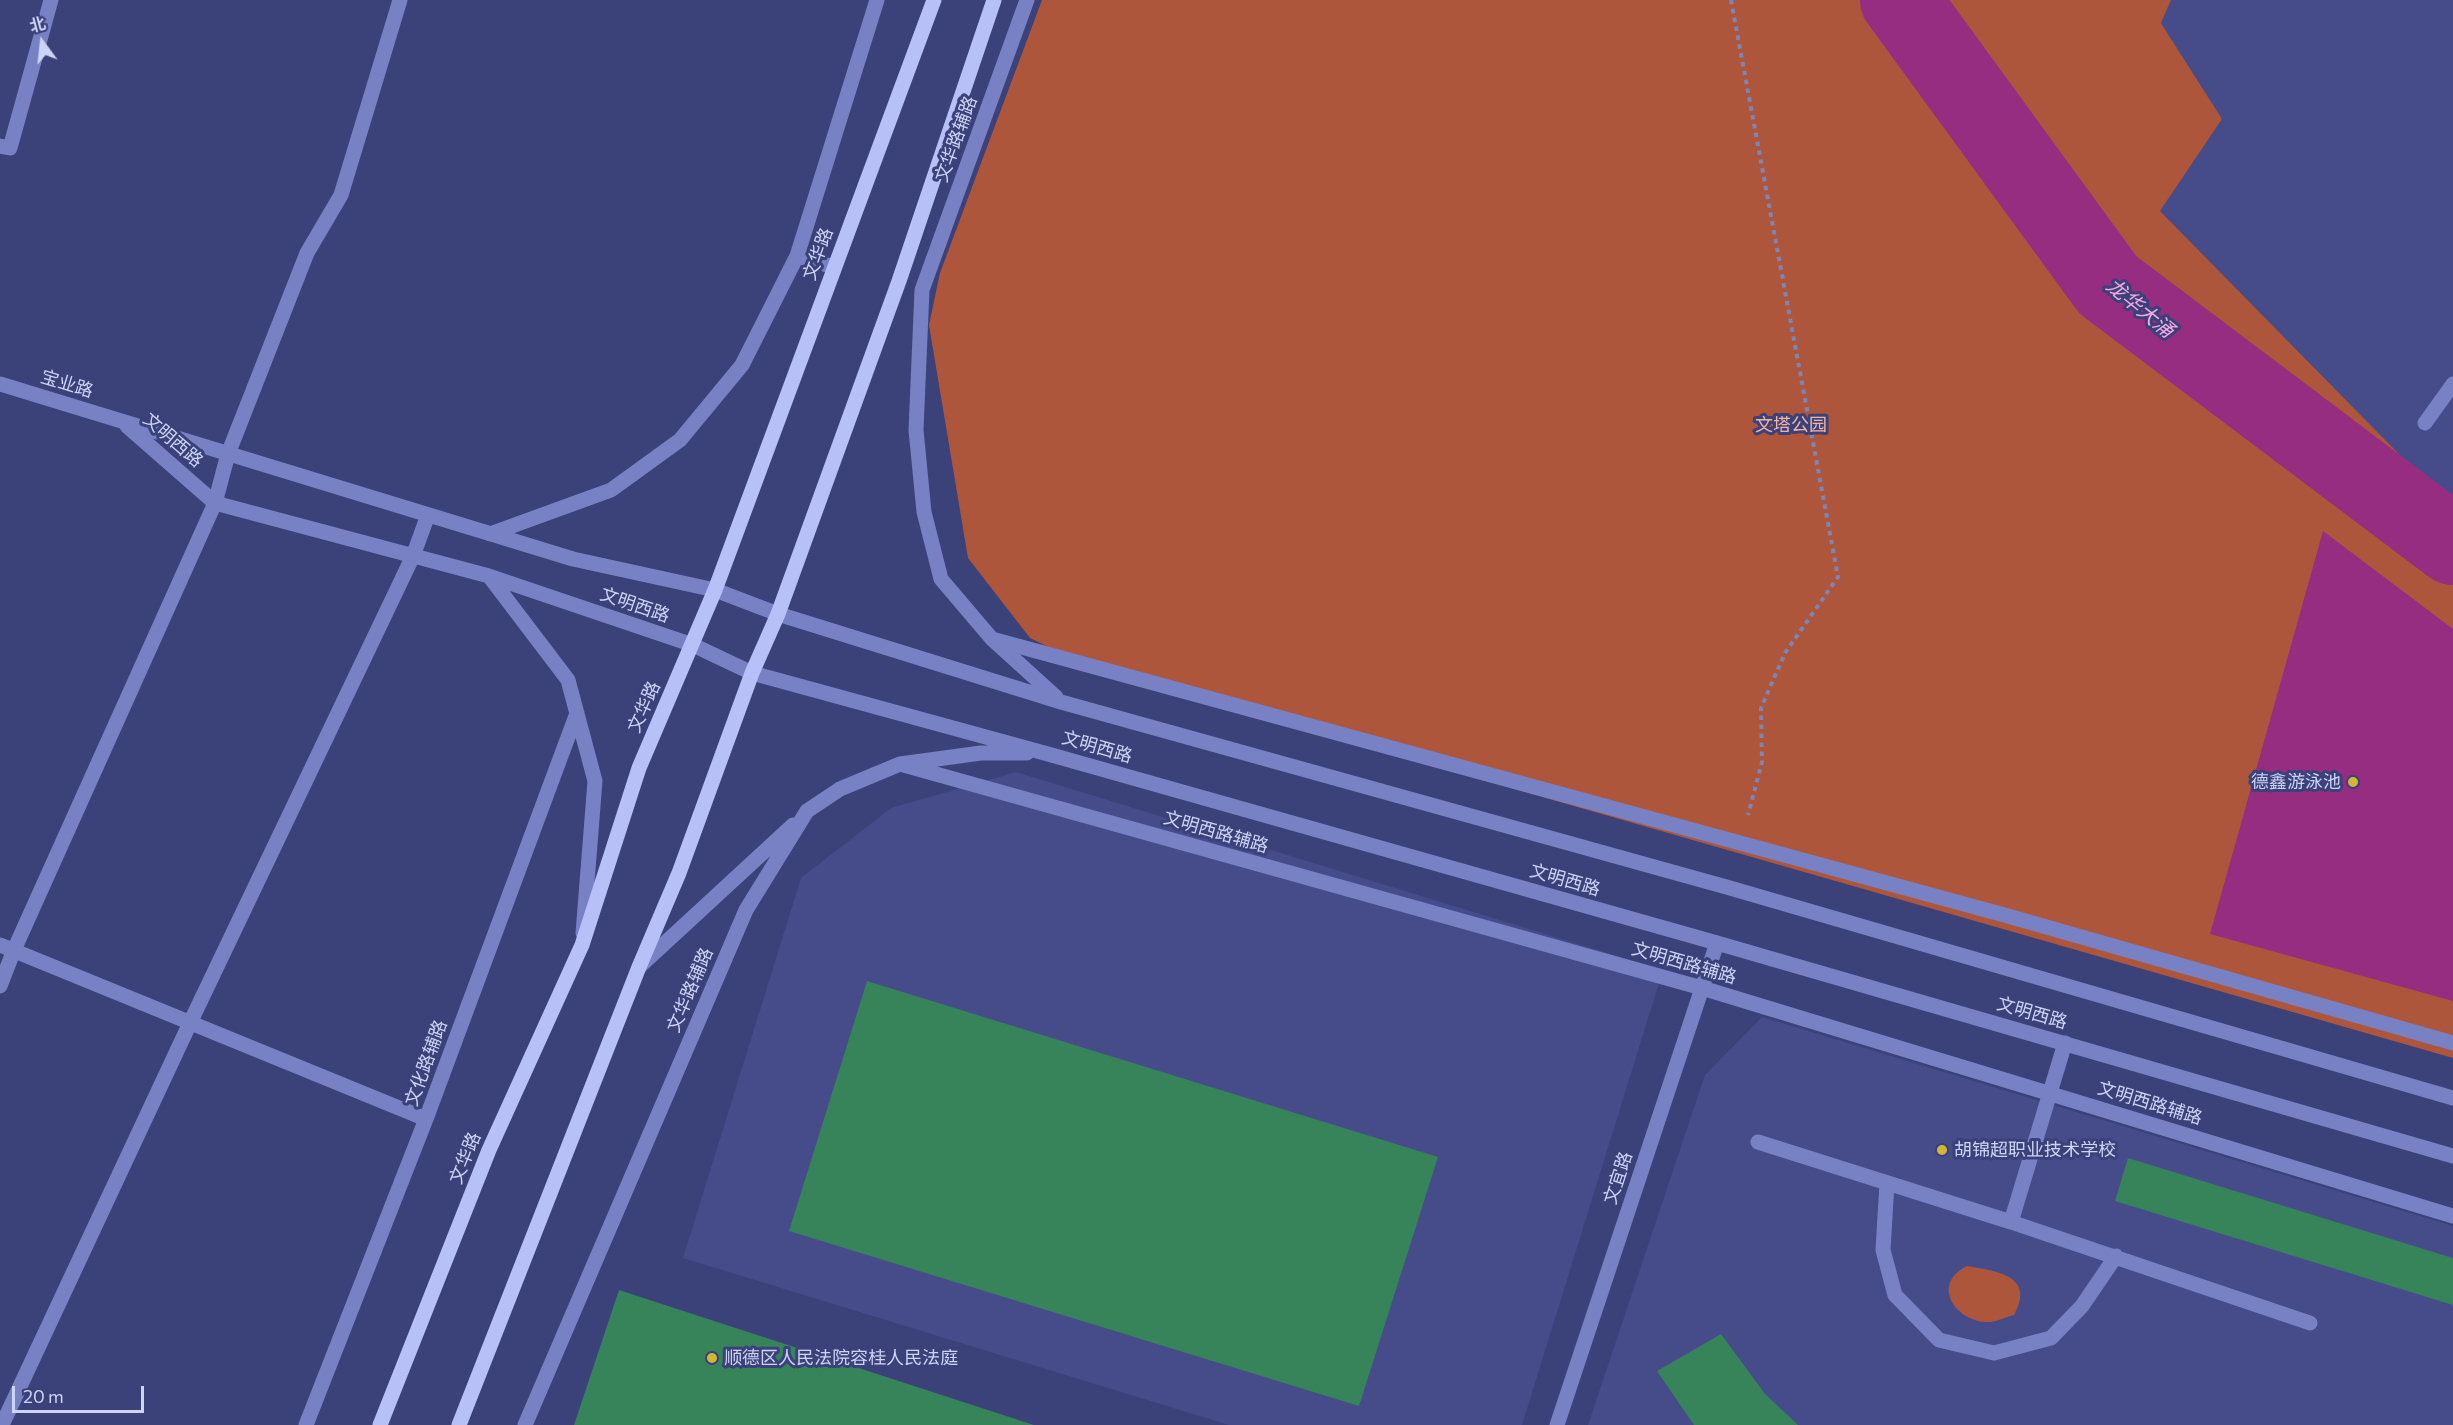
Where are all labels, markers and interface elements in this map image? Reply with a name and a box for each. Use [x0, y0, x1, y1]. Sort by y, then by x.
north arrow [12, 12, 72, 72]
text: 北 [27, 13, 47, 35]
street label: 文华路辅路 [930, 93, 982, 185]
street label: 文华路 [799, 225, 837, 283]
water label: 龙华大涌 [2101, 274, 2179, 342]
street label: 宝业路 [38, 366, 96, 402]
street label: 文明西路 [139, 408, 207, 472]
park label: 文塔公园 [1755, 414, 1827, 436]
street label: 文明西路 [597, 583, 673, 627]
street label: 文华路 [623, 678, 665, 736]
street label: 文明西路 [1059, 727, 1135, 767]
place label: 德鑫游泳池 [2251, 771, 2341, 793]
marker: 德鑫游泳池 [2346, 775, 2360, 789]
street label: 文明西路辅路 [1161, 807, 1271, 857]
street label: 文明西路 [1527, 860, 1603, 900]
street label: 文明西路辅路 [1629, 938, 1739, 988]
street label: 文华路辅路 [662, 944, 718, 1036]
street label: 文明西路 [1994, 993, 2070, 1033]
street label: 文化路辅路 [400, 1017, 452, 1109]
street label: 文明西路辅路 [2095, 1077, 2205, 1129]
street label: 文华路 [445, 1129, 485, 1187]
place label: 胡锦超职业技术学校 [1954, 1139, 2116, 1161]
marker: 胡锦超职业技术学校 [1935, 1143, 1949, 1157]
street label: 文宜路 [1599, 1149, 1637, 1207]
place label: 顺德区人民法院容桂人民法庭 [724, 1347, 958, 1369]
marker: 顺德区人民法院容桂人民法庭 [705, 1351, 719, 1365]
scale bar [15, 1374, 147, 1412]
text: 20 m [23, 1385, 64, 1407]

